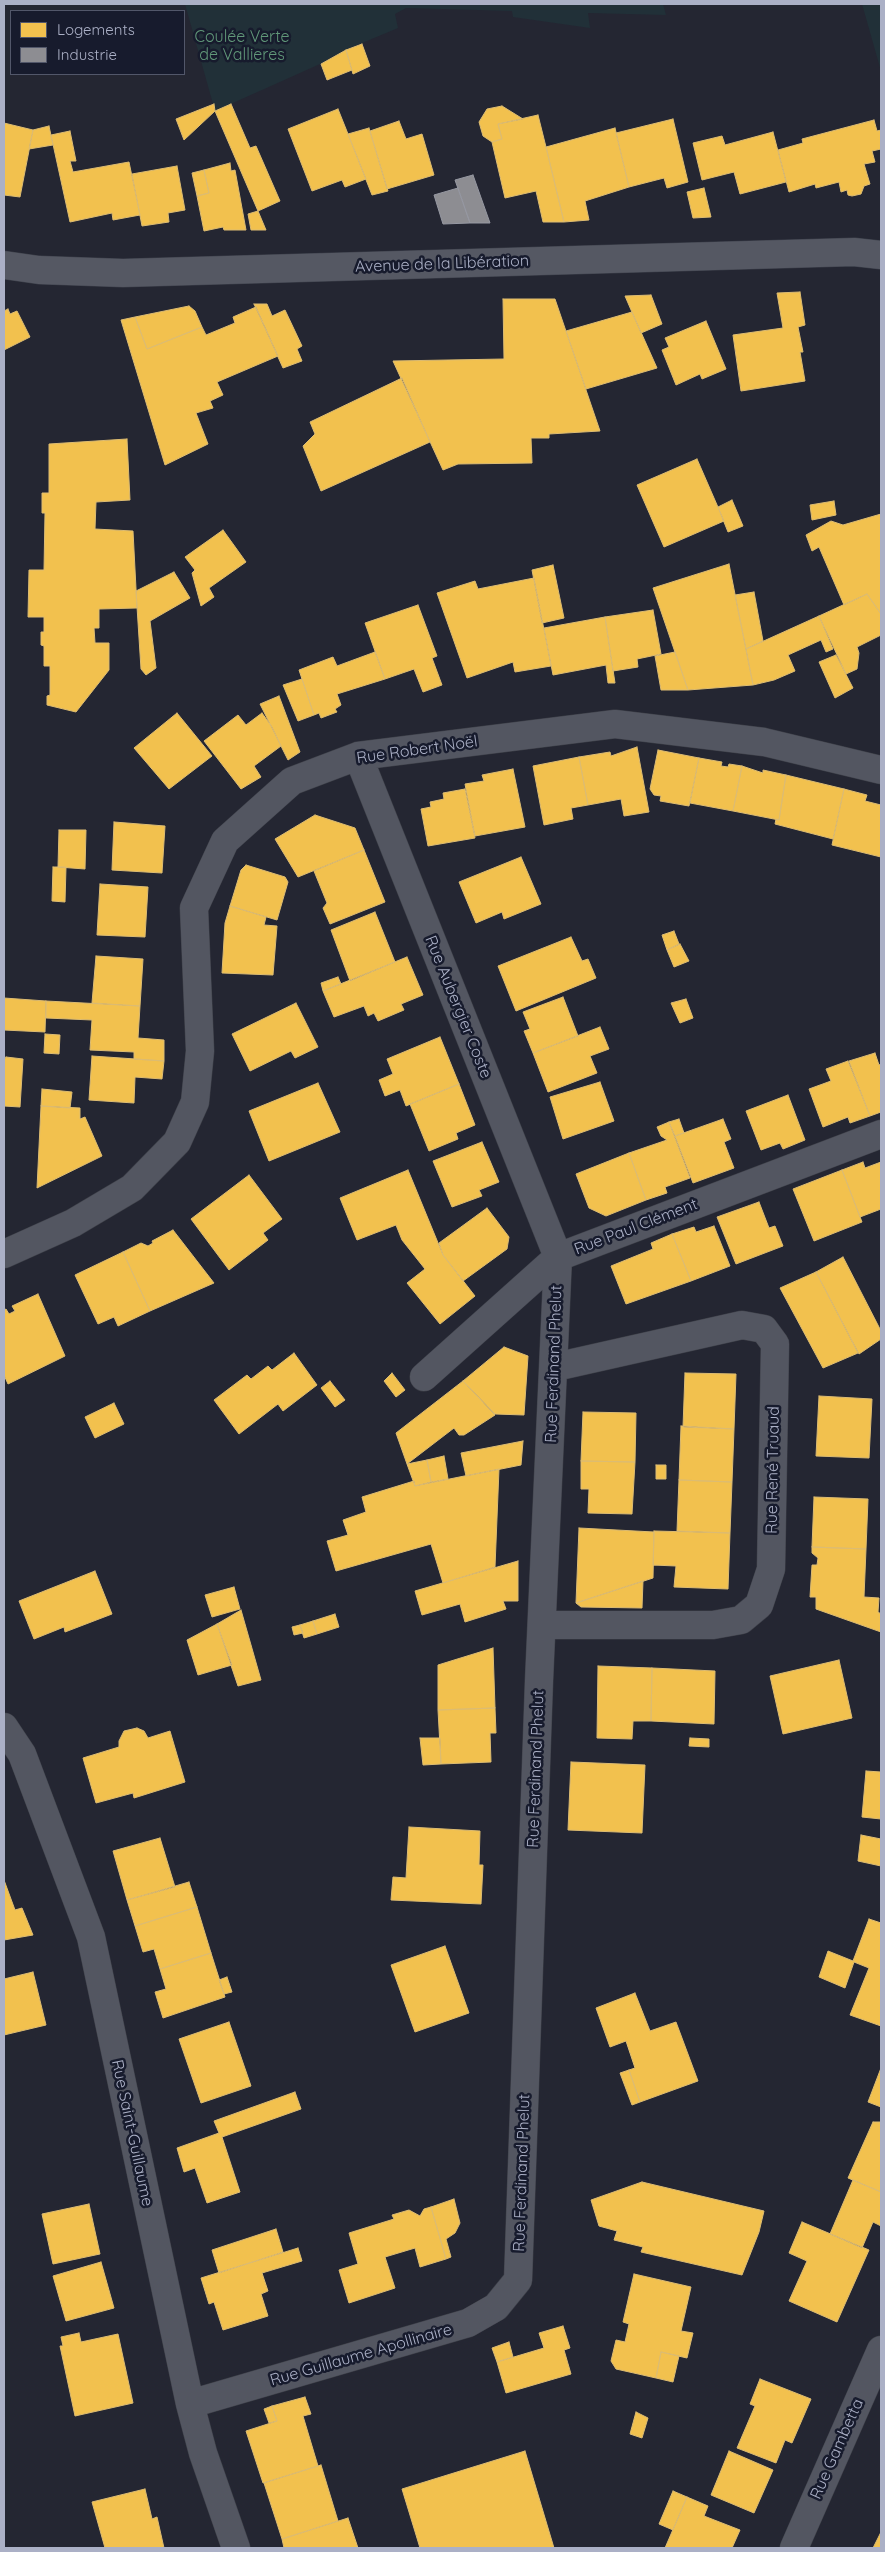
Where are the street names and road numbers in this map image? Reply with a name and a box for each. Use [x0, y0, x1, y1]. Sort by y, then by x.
street label: Avenue de la Libération [355, 251, 529, 277]
street label: Rue Robert Noël [355, 732, 479, 768]
street label: Rue Aubergier Coste [421, 933, 495, 1081]
street label: Rue Paul Clément [572, 1195, 700, 1259]
street label: Rue Ferdinand Phelut [542, 1285, 566, 1443]
street label: Rue René Truaud [762, 1406, 784, 1534]
street label: Rue Ferdinand Phelut [524, 1690, 548, 1848]
street label: Rue Saint-Guillaume [107, 2058, 157, 2208]
street label: Rue Ferdinand Phelut [510, 2094, 534, 2252]
street label: Rue Guillaume Apollinaire [268, 2320, 454, 2390]
street label: Rue Gambetta [806, 2396, 868, 2502]

